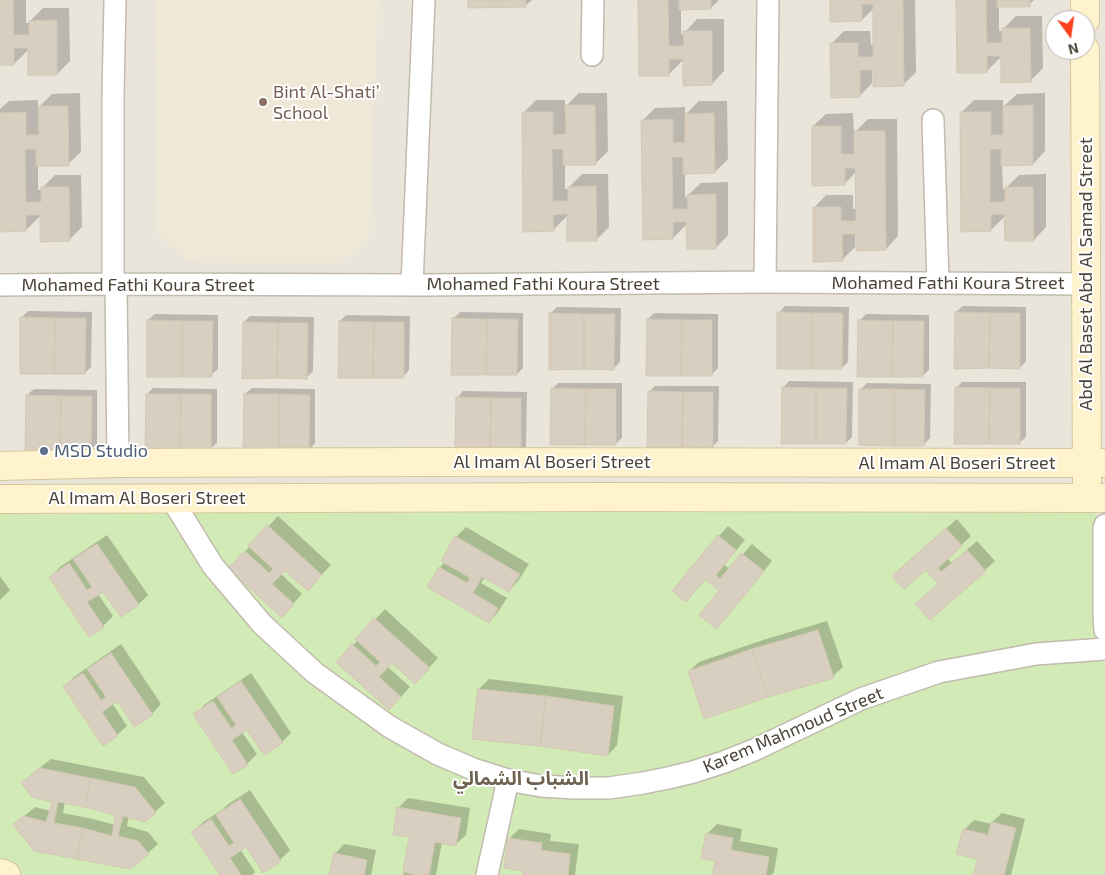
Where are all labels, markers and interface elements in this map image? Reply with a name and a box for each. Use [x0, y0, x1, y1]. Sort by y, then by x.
north arrow [1045, 10, 1095, 60]
text: N [1067, 40, 1080, 59]
place label: Bint Al-Shati’ School [273, 81, 380, 124]
marker: Bint Al-Shati’ School [257, 96, 269, 108]
street label: Abd Al Baset Abd Al Samad Street [1075, 137, 1097, 411]
street label: Mohamed Fathi Koura Street [831, 272, 1065, 294]
street label: Mohamed Fathi Koura Street [426, 273, 660, 295]
street label: Mohamed Fathi Koura Street [21, 274, 255, 296]
place label: MSD Studio [54, 440, 148, 462]
marker: MSD Studio [38, 445, 50, 457]
street label: Al Imam Al Boseri Street [453, 451, 651, 473]
street label: Al Imam Al Boseri Street [858, 452, 1056, 474]
street label: Al Imam Al Boseri Street [48, 487, 246, 509]
street label: Karem Mahmoud Street [700, 682, 886, 778]
district label: الشباب الشمالي [453, 768, 589, 790]

